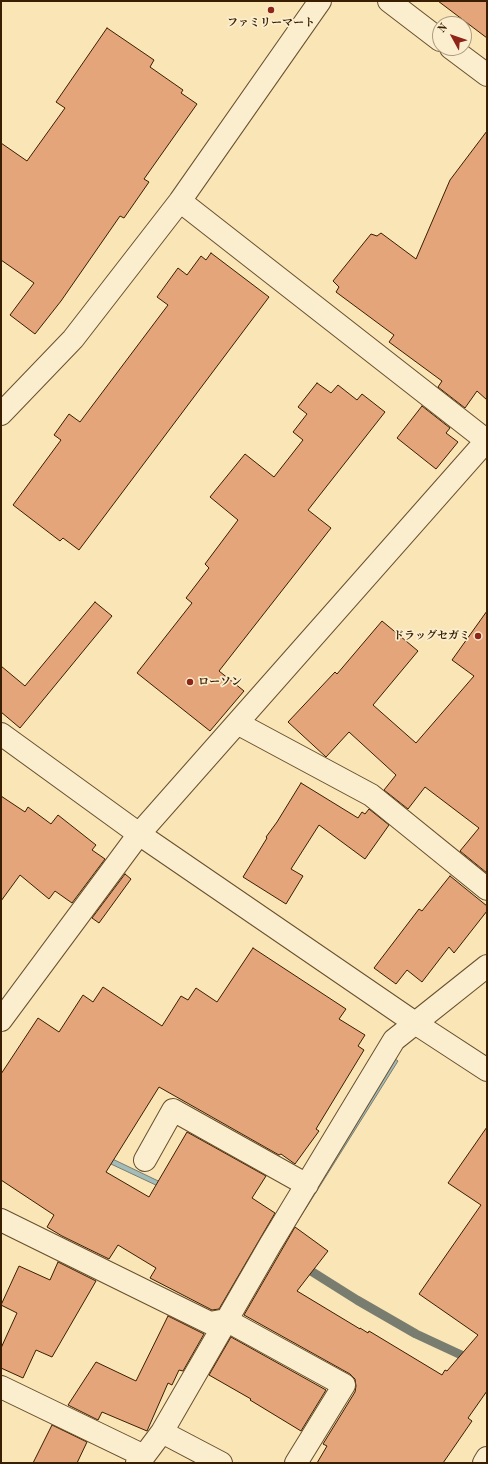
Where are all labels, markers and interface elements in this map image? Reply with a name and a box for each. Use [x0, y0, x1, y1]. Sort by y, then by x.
marker: ファミリーマート [266, 5, 276, 15]
place label: ファミリーマート [227, 16, 315, 30]
north arrow [432, 16, 472, 56]
text: N [436, 22, 450, 35]
place label: ドラッグセガミ [393, 629, 470, 643]
marker: ドラッグセガミ [473, 631, 483, 641]
place label: ローソン [198, 675, 242, 689]
marker: ローソン [185, 677, 195, 687]

